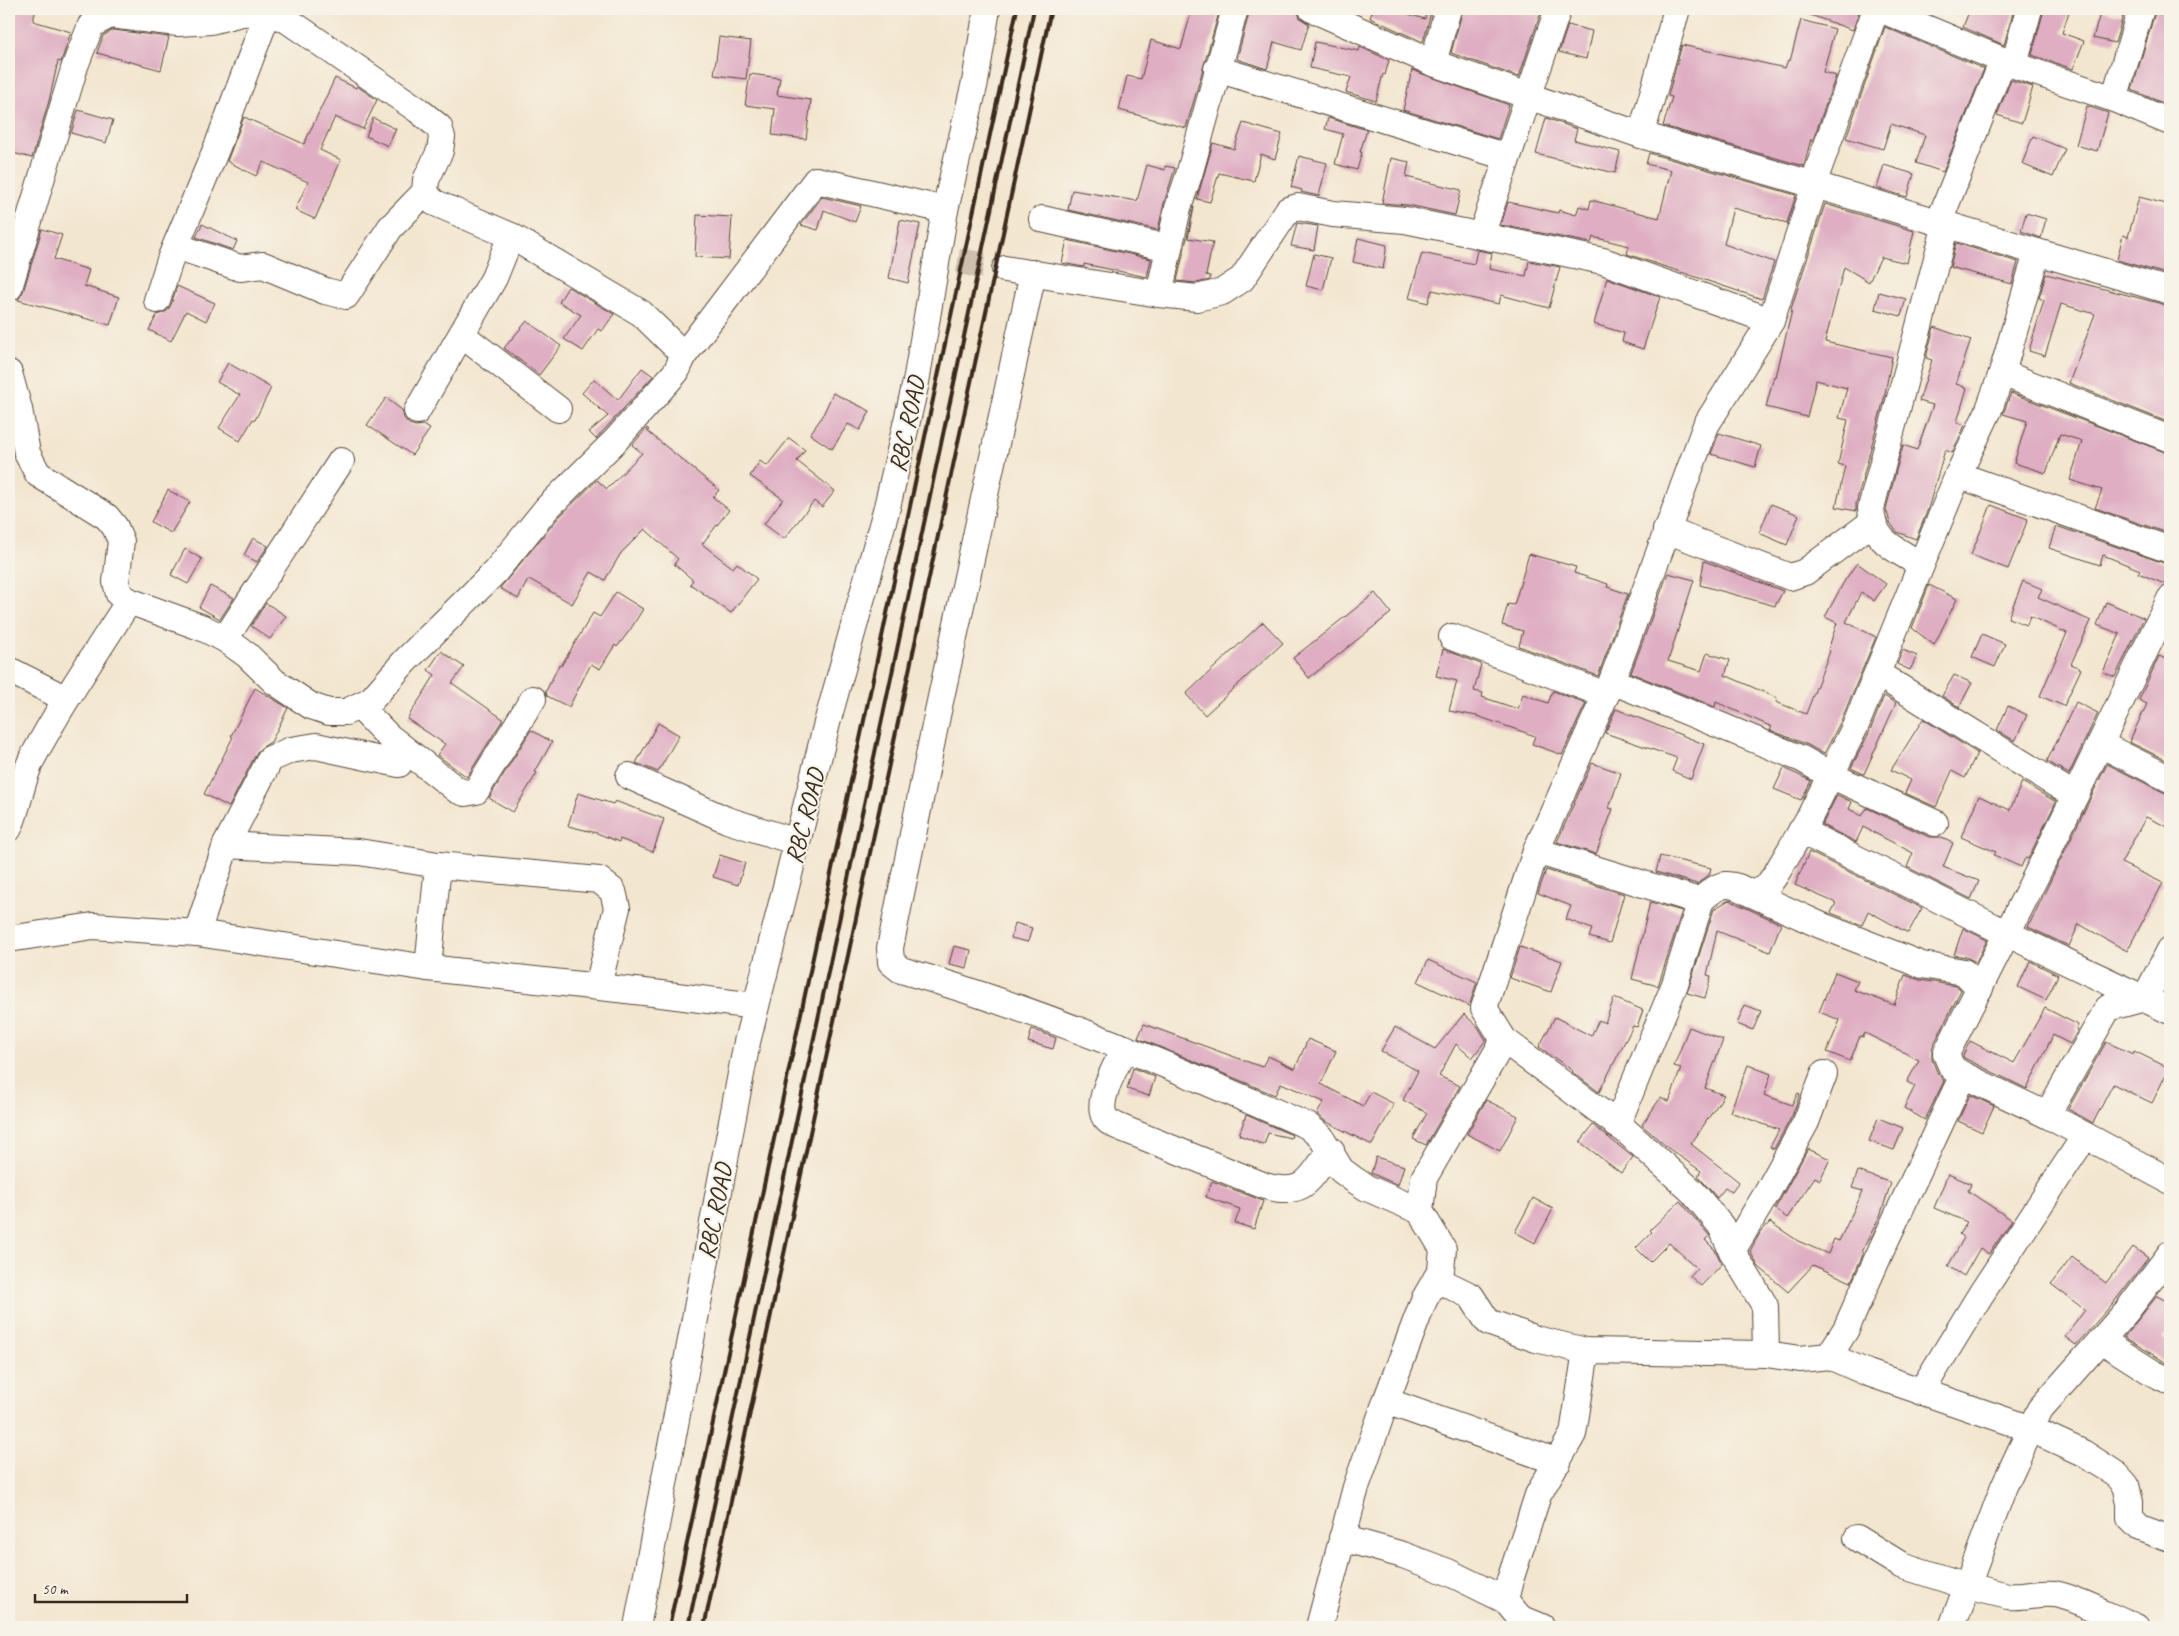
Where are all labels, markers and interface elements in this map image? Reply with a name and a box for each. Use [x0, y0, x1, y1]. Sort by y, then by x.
street label: RBC ROAD [881, 372, 933, 475]
street label: RBC ROAD [778, 764, 833, 867]
street label: RBC ROAD [690, 1159, 740, 1262]
scale bar [35, 1571, 188, 1603]
text: 50 m [42, 1580, 69, 1599]

